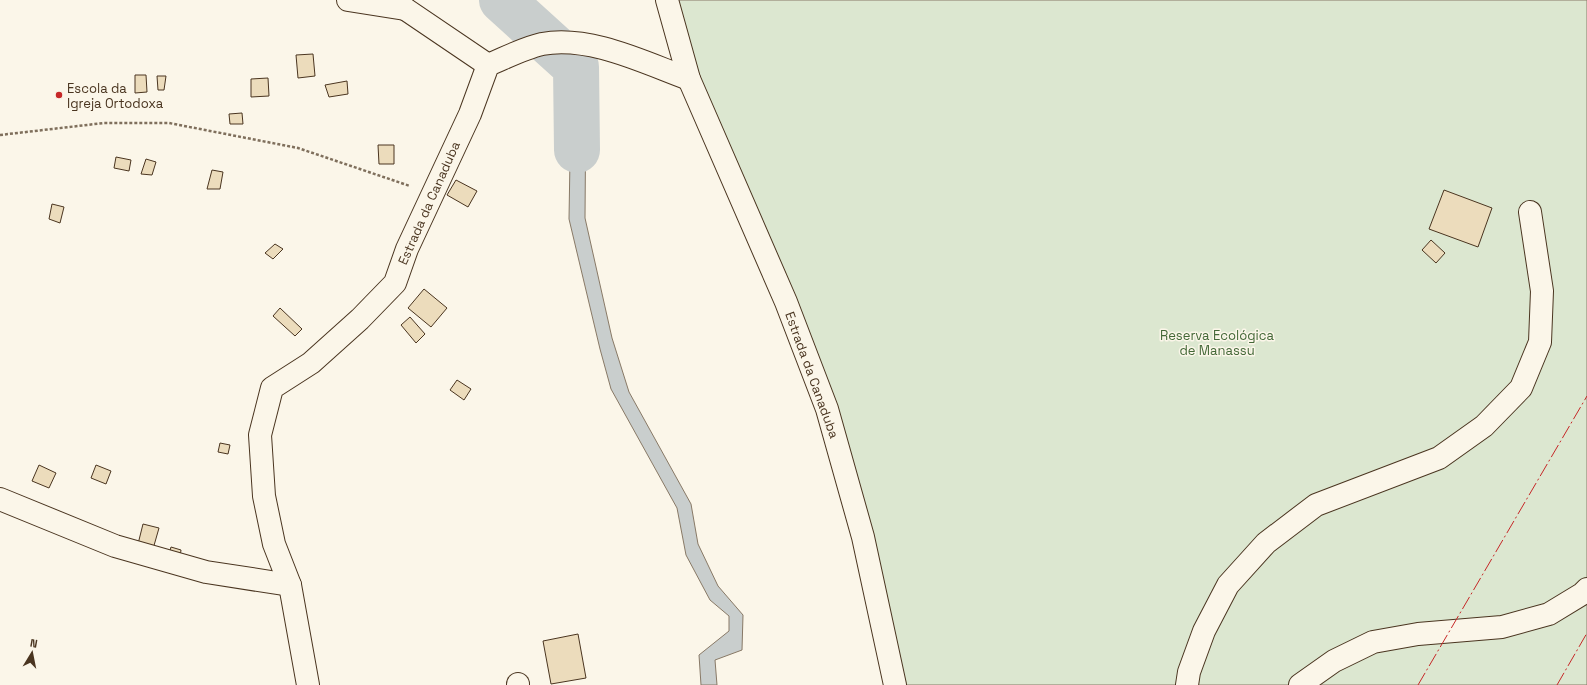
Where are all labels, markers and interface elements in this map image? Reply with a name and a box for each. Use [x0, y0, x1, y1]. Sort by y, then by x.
place label: Escola da Igreja Ortodoxa [67, 80, 164, 112]
marker: Escola da Igreja Ortodoxa [54, 90, 64, 100]
street label: Estrada da Canaduba [394, 138, 464, 267]
street label: Estrada da Canaduba [781, 309, 843, 441]
park label: Reserva Ecológica de Manassu [1160, 327, 1275, 359]
north arrow [12, 633, 52, 673]
text: N [29, 636, 39, 651]

